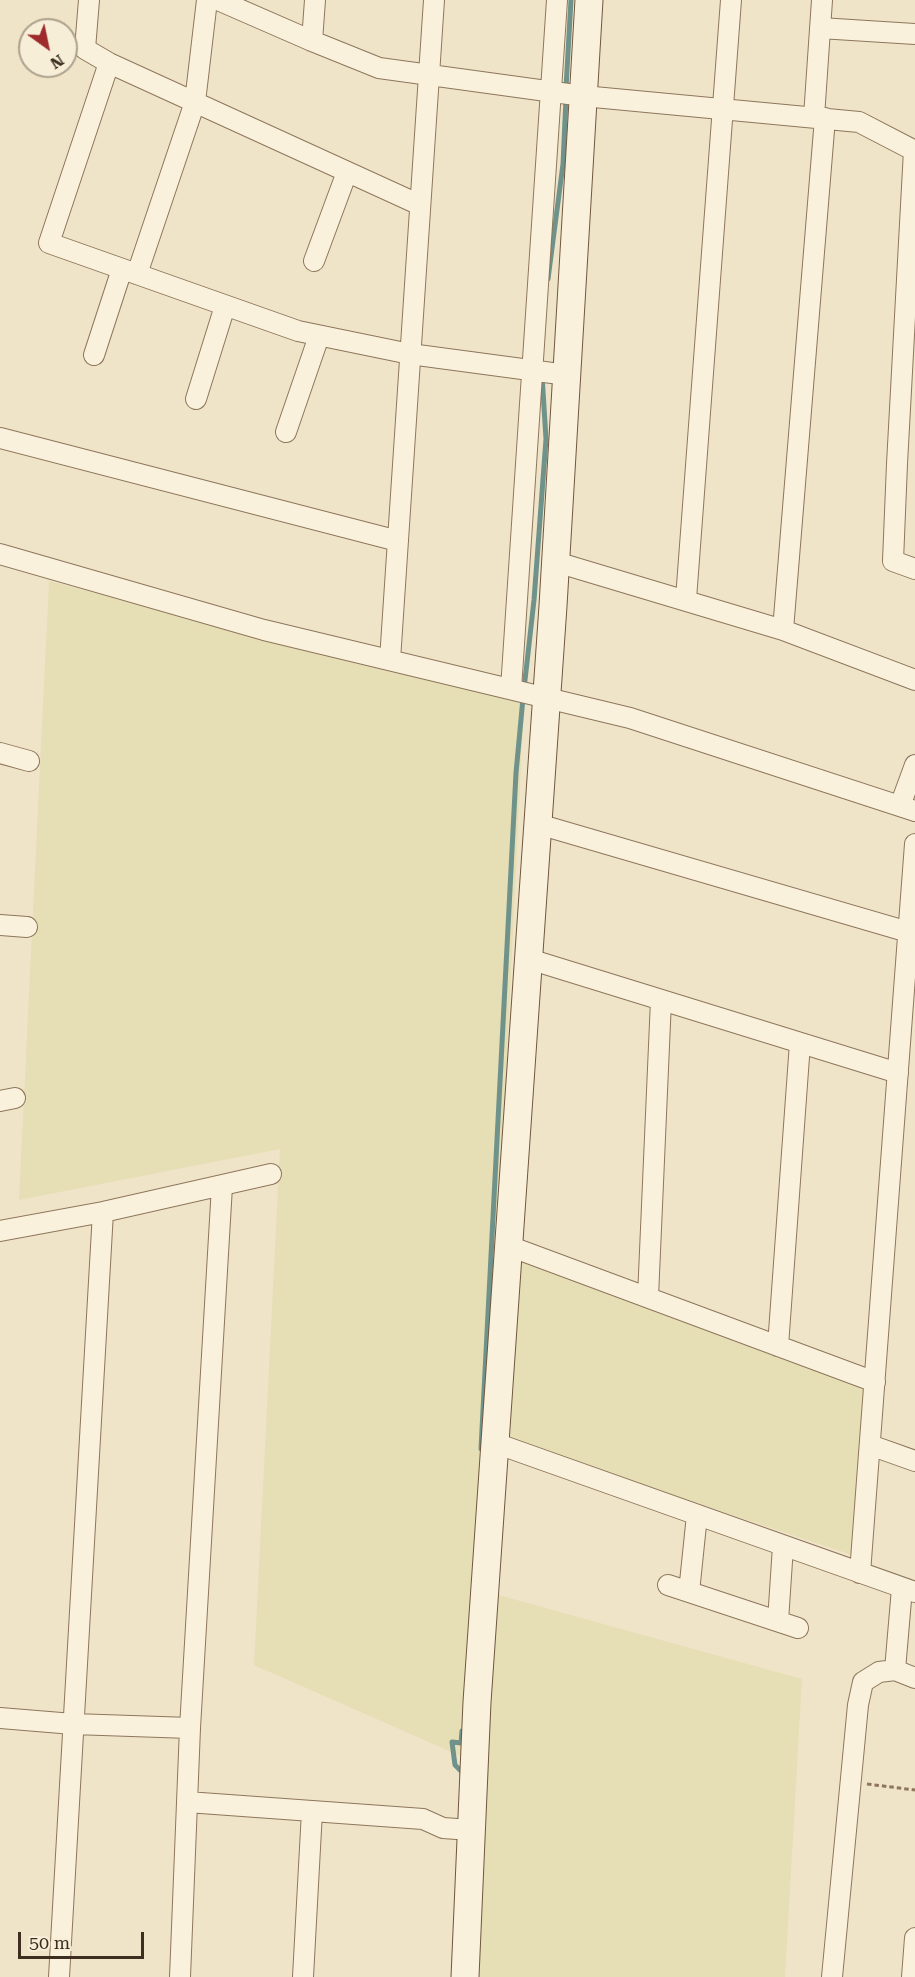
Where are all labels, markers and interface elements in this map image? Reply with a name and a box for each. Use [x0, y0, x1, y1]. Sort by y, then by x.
north arrow [18, 18, 78, 78]
text: N [47, 51, 67, 73]
scale bar [21, 1920, 147, 1958]
text: 50 m [29, 1932, 70, 1953]

